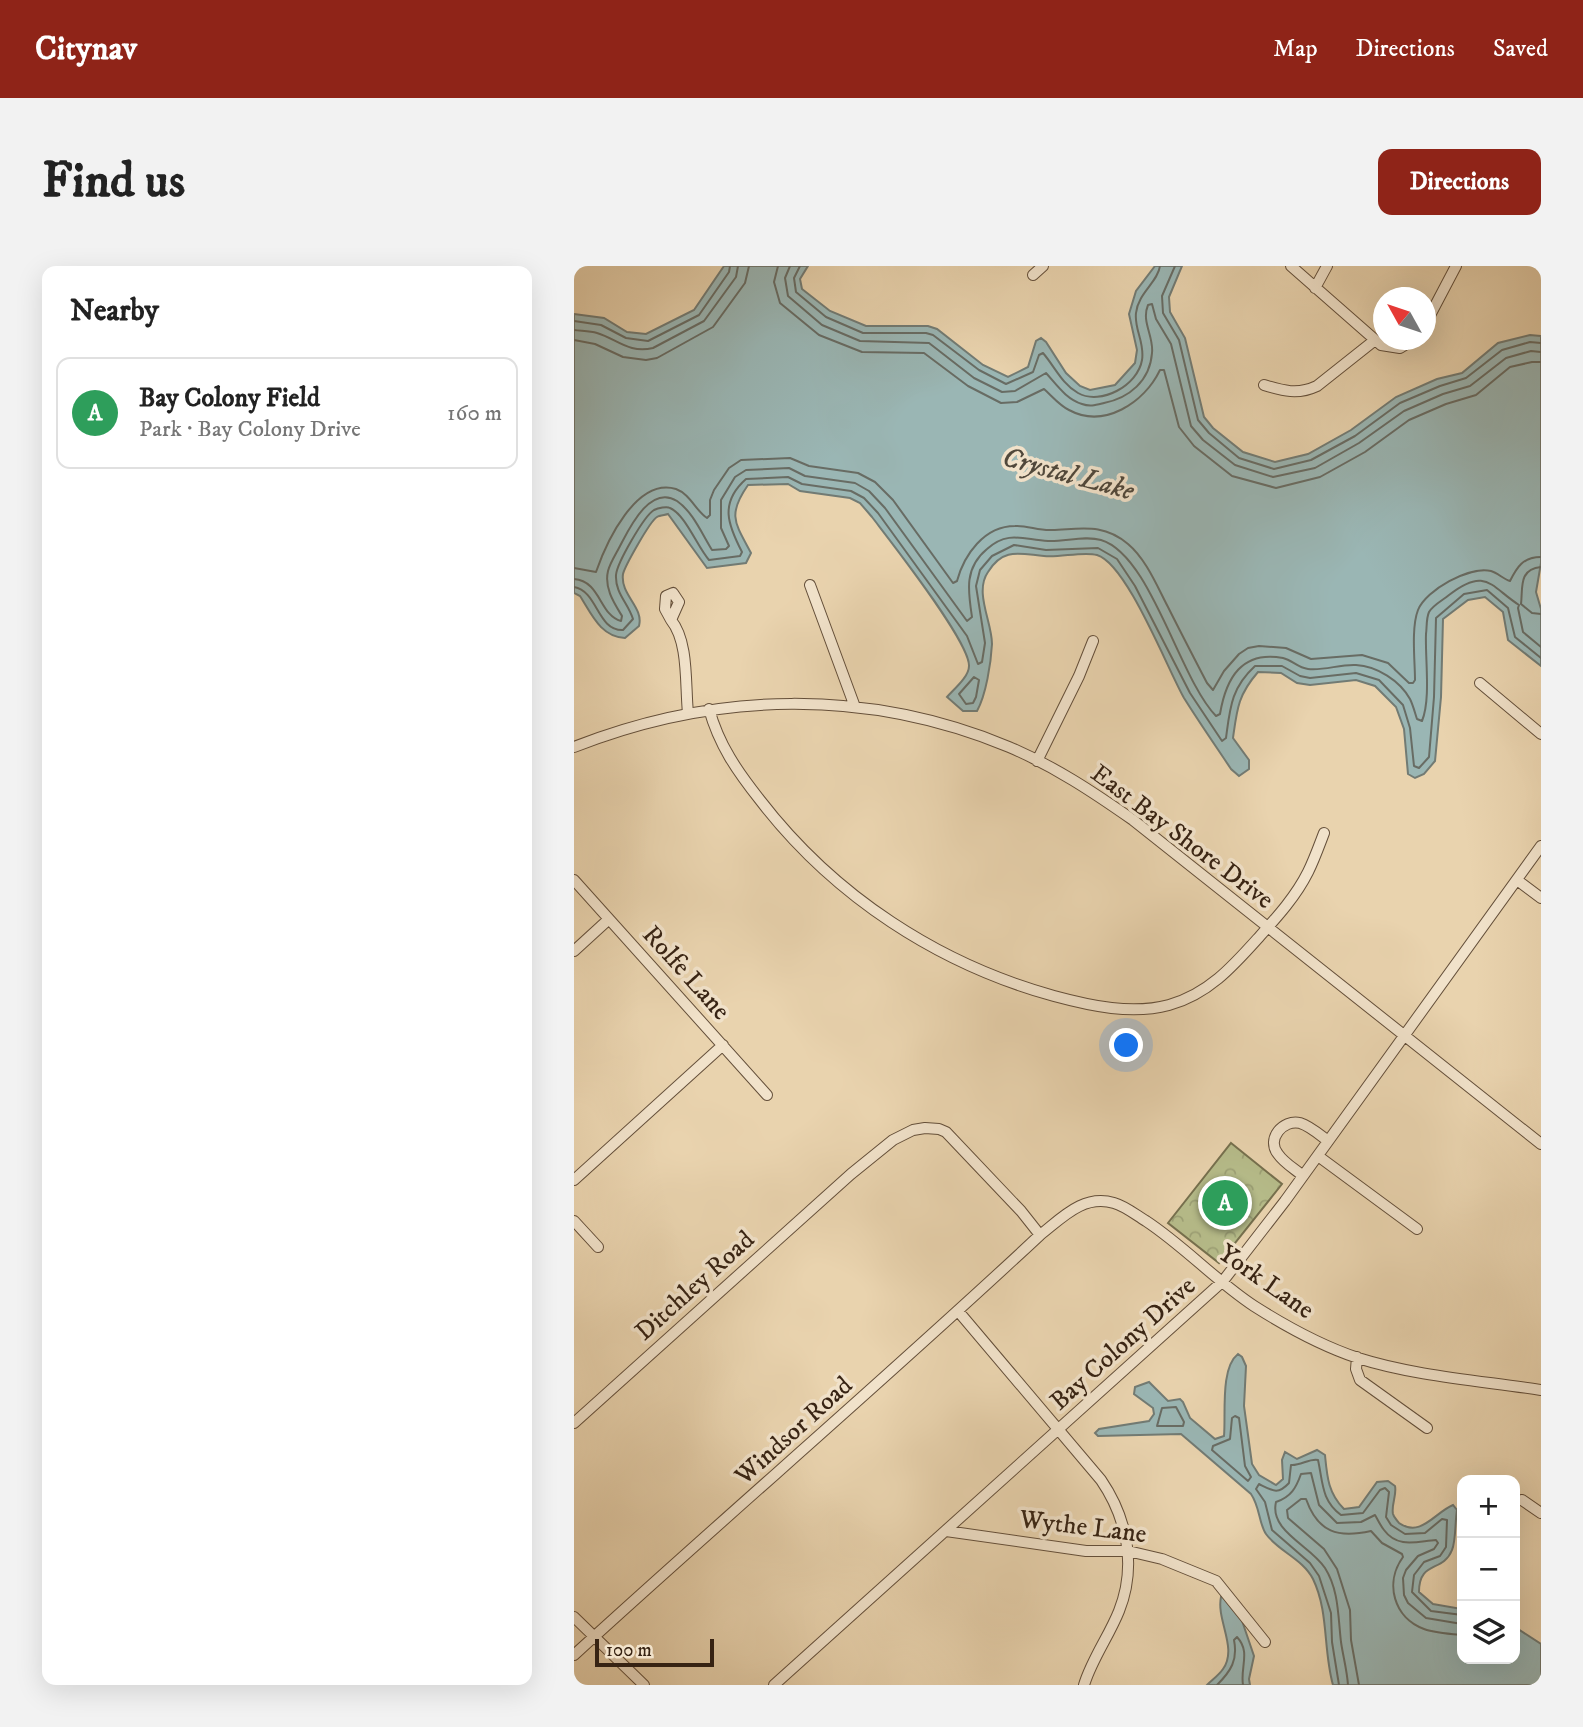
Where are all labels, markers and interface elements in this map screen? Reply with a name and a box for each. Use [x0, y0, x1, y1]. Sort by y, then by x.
text: Citynav [35, 29, 137, 70]
text: Map [1273, 34, 1318, 64]
text: Directions [1356, 34, 1455, 64]
text: Saved [1493, 34, 1548, 64]
button: Directions [1378, 149, 1541, 215]
text: Find us [42, 151, 185, 213]
north arrow [1373, 287, 1436, 350]
text: Nearby [70, 293, 159, 330]
text: Bay Colony Field [139, 382, 320, 415]
text: A [88, 399, 102, 428]
text: 160 m [447, 399, 502, 428]
text: Park · Bay Colony Drive [139, 415, 361, 444]
water label: Crystal Lake [998, 440, 1139, 509]
street label: East Bay Shore Drive [1084, 757, 1280, 917]
street label: Rolfe Lane [635, 919, 737, 1027]
your location [1109, 1028, 1143, 1062]
pin: A [1202, 1177, 1248, 1229]
street label: Ditchley Road [628, 1224, 762, 1348]
street label: York Lane [1212, 1237, 1320, 1327]
street label: Bay Colony Drive [1043, 1270, 1203, 1418]
street label: Windsor Road [727, 1369, 860, 1493]
map controls [1457, 1475, 1520, 1664]
button: + [1457, 1475, 1520, 1538]
street label: Wythe Lane [1017, 1503, 1148, 1551]
button: − [1457, 1538, 1520, 1601]
button: layers [1457, 1601, 1520, 1664]
scale bar [595, 1636, 714, 1668]
text: 100 m [606, 1639, 652, 1662]

